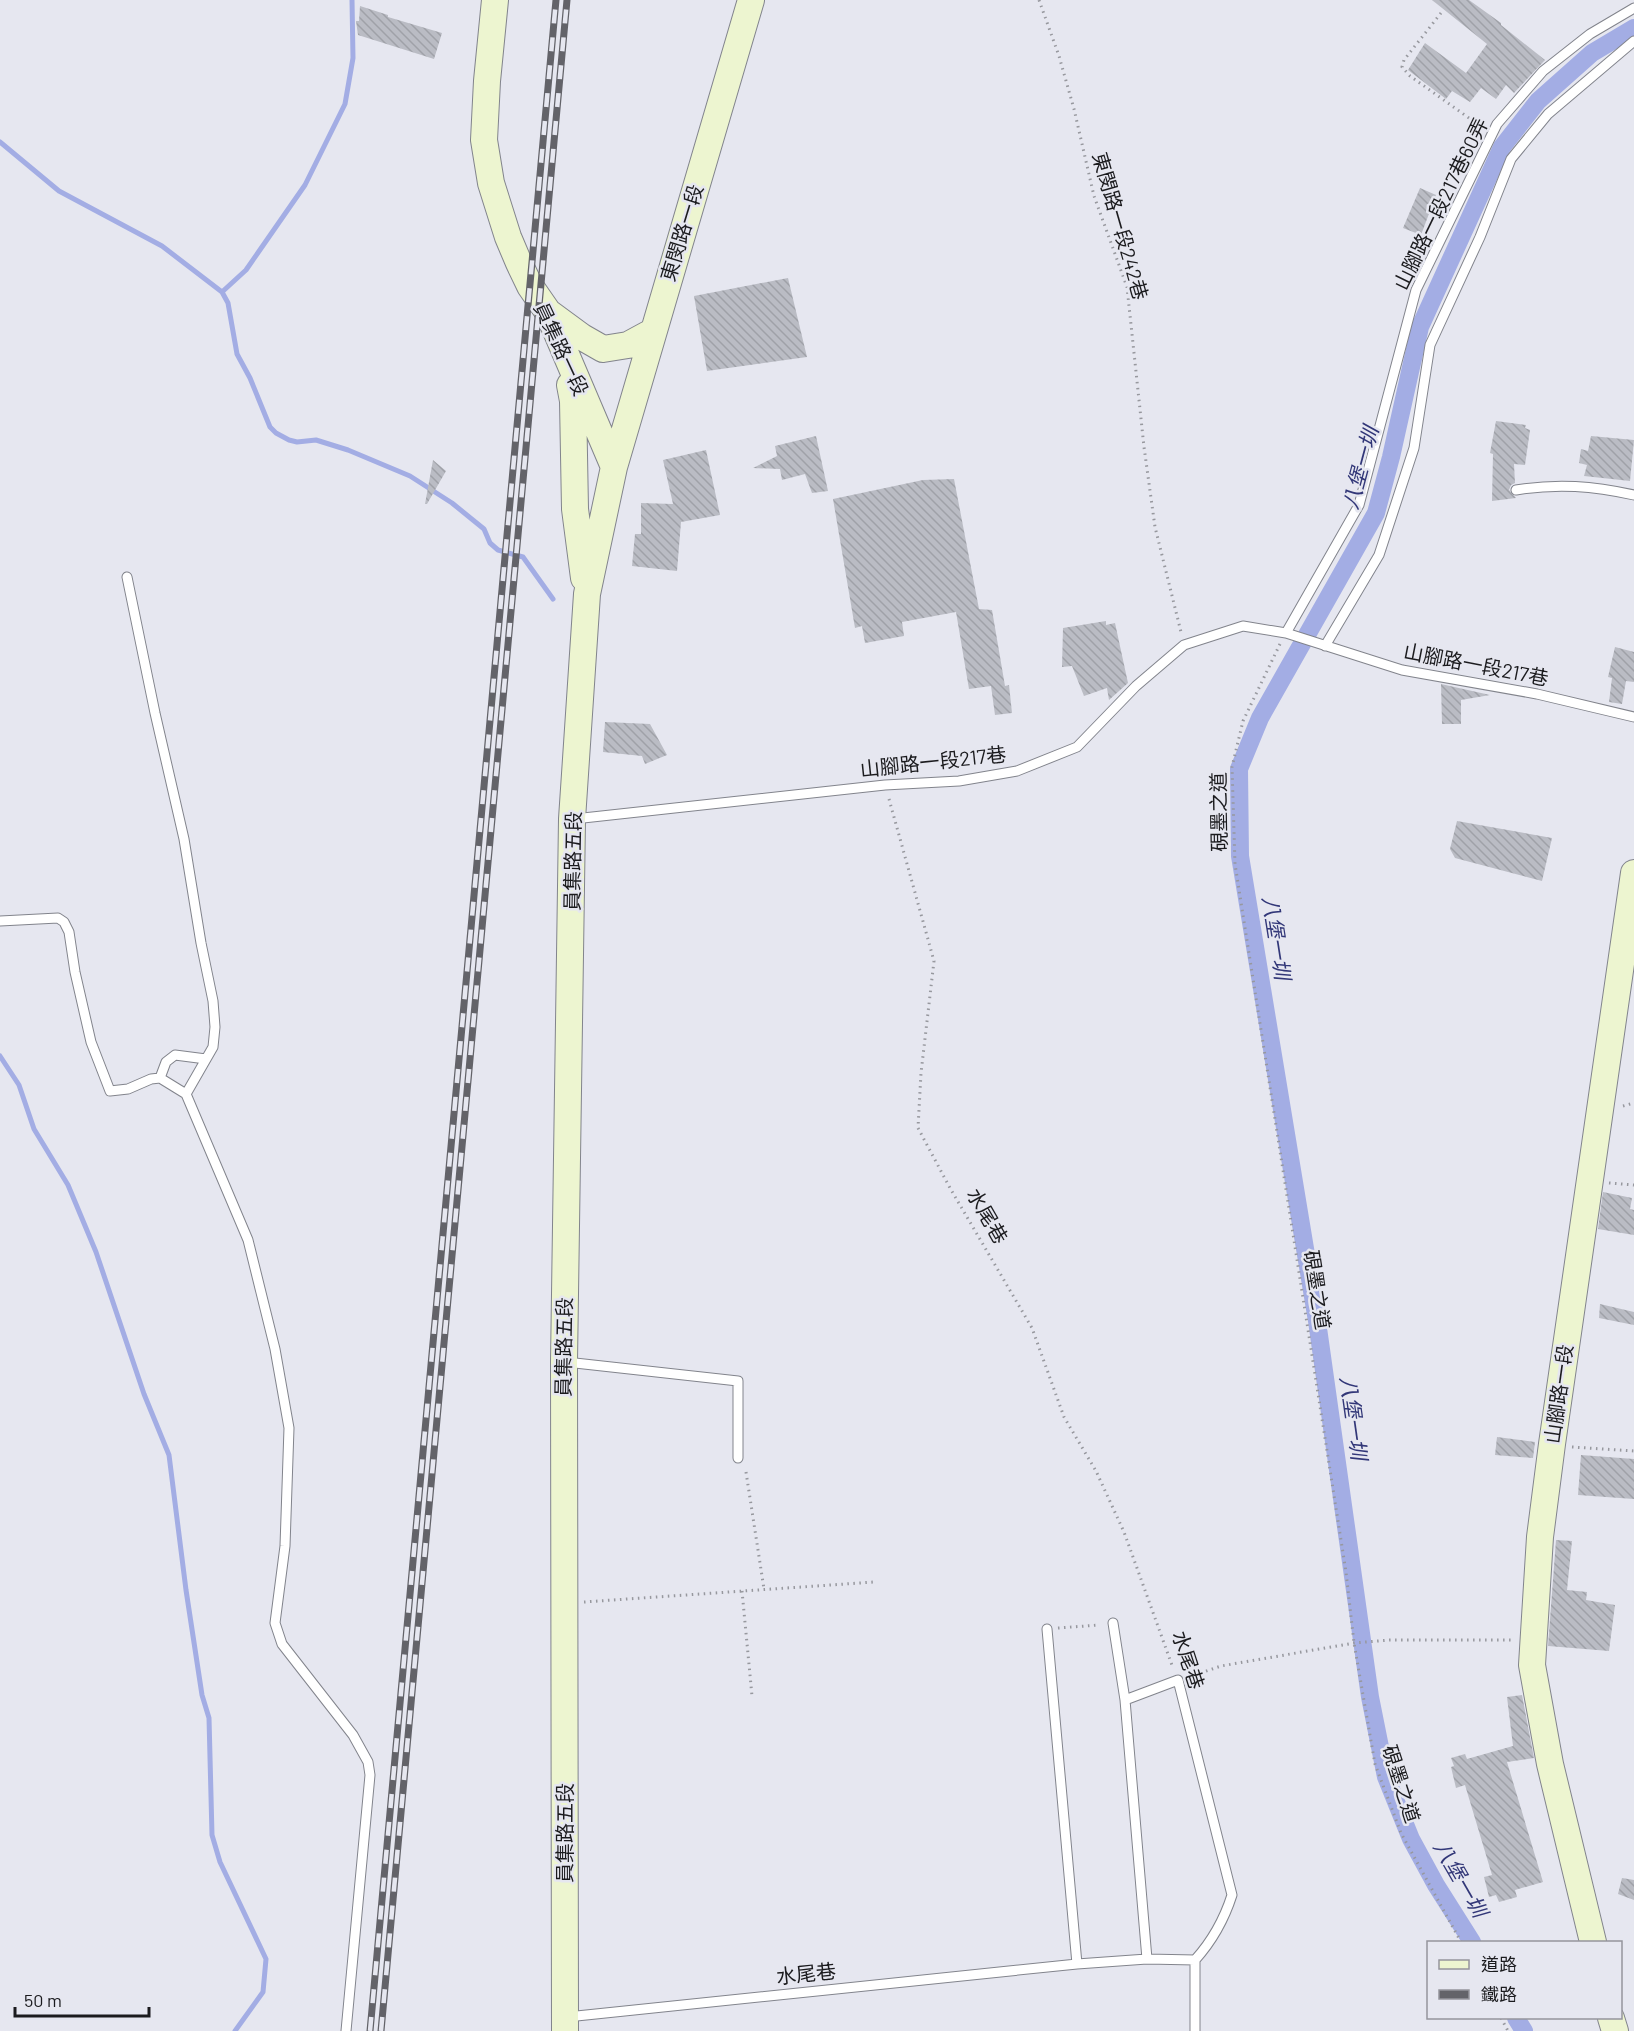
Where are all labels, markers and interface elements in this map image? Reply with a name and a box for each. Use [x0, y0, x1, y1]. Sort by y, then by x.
street label: 山腳路一段217巷60弄 [1388, 114, 1492, 294]
street label: 東閔路一段242巷 [1088, 149, 1154, 302]
street label: 東閔路一段 [655, 181, 707, 284]
street label: 員集路一段 [530, 298, 594, 399]
water label: 八堡一圳 [1337, 421, 1383, 511]
street label: 山腳路一段217巷 [1402, 638, 1551, 690]
street label: 山腳路一段217巷 [859, 741, 1007, 781]
street label: 硯墨之道 [1205, 772, 1231, 852]
street label: 員集路五段 [559, 811, 585, 911]
water label: 八堡一圳 [1259, 894, 1297, 984]
street label: 水尾巷 [962, 1184, 1013, 1247]
street label: 硯墨之道 [1300, 1248, 1336, 1331]
street label: 員集路五段 [550, 1297, 576, 1397]
street label: 山腳路一段 [1539, 1343, 1577, 1445]
water label: 八堡一圳 [1336, 1374, 1373, 1464]
street label: 水尾巷 [1168, 1627, 1210, 1692]
street label: 硯墨之道 [1378, 1742, 1426, 1825]
street label: 員集路五段 [552, 1783, 576, 1883]
water label: 八堡一圳 [1429, 1836, 1495, 1923]
legend [1427, 1941, 1622, 2019]
text: 道路 [1481, 1953, 1517, 1975]
street label: 水尾巷 [775, 1958, 837, 1988]
scale bar [15, 1980, 148, 2018]
text: 鐵路 [1481, 1983, 1517, 2005]
text: 50 m [24, 1989, 62, 2011]

